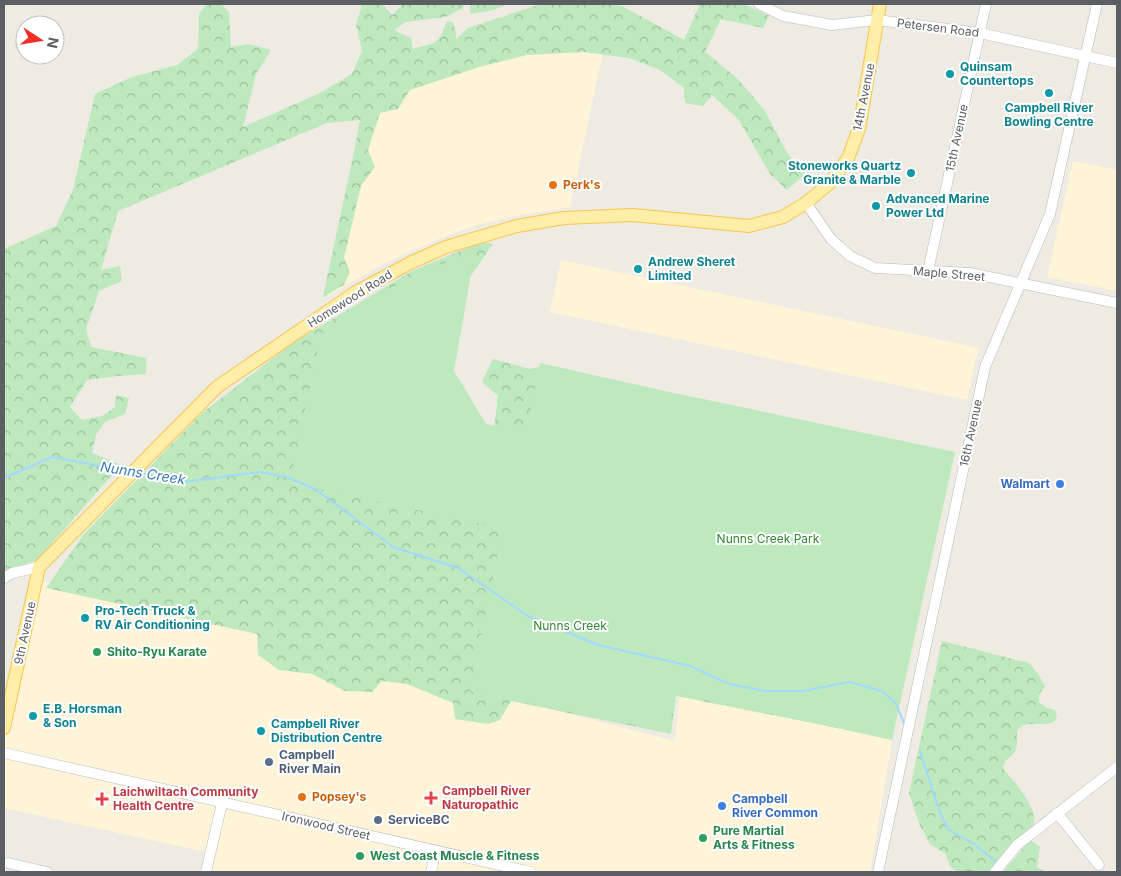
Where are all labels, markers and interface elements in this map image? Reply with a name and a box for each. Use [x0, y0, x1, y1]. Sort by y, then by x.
north arrow [15, 15, 65, 65]
street label: Petersen Road [896, 15, 980, 40]
text: N [44, 36, 63, 50]
place label: Quinsam Countertops [960, 59, 1034, 88]
street label: 14th Avenue [850, 62, 877, 132]
marker: Quinsam Countertops [944, 68, 956, 80]
marker: Campbell River Bowling Centre [1043, 87, 1055, 99]
place label: Campbell River Bowling Centre [1004, 100, 1094, 129]
street label: 15th Avenue [942, 103, 971, 173]
place label: Stoneworks Quartz Granite & Marble [788, 158, 901, 187]
marker: Stoneworks Quartz Granite & Marble [905, 167, 917, 179]
place label: Perk's [563, 177, 601, 192]
marker: Perk's [547, 179, 559, 191]
place label: Advanced Marine Power Ltd [886, 191, 990, 220]
marker: Advanced Marine Power Ltd [870, 200, 882, 212]
place label: Andrew Sheret Limited [648, 254, 736, 283]
marker: Andrew Sheret Limited [632, 263, 644, 275]
street label: Maple Street [912, 263, 986, 284]
street label: Homewood Road [305, 266, 395, 331]
street label: 16th Avenue [956, 398, 985, 468]
water label: Nunns Creek [99, 457, 187, 488]
place label: Walmart [1001, 476, 1051, 491]
marker: Walmart [1054, 478, 1066, 490]
park label: Nunns Creek Park [717, 531, 820, 546]
street label: 9th Avenue [11, 600, 39, 666]
place label: Pro-Tech Truck & RV Air Conditioning [95, 603, 210, 632]
marker: Pro-Tech Truck & RV Air Conditioning [79, 612, 91, 624]
park label: Nunns Creek [533, 618, 607, 633]
place label: Shito-Ryu Karate [107, 644, 207, 659]
marker: Shito-Ryu Karate [91, 646, 103, 658]
place label: E.B. Horsman & Son [43, 701, 122, 730]
marker: E.B. Horsman & Son [27, 710, 39, 722]
place label: Campbell River Distribution Centre [271, 716, 382, 745]
marker: Campbell River Distribution Centre [255, 725, 267, 737]
place label: Campbell River Main [279, 747, 341, 776]
marker: Campbell River Main [263, 756, 275, 768]
place label: Campbell River Naturopathic [442, 783, 531, 812]
place label: Laichwiltach Community Health Centre [113, 784, 259, 813]
place label: Popsey's [312, 789, 366, 804]
marker: Popsey's [296, 791, 308, 803]
marker: Campbell River Naturopathic [424, 791, 438, 805]
place label: Campbell River Common [732, 791, 818, 820]
marker: Laichwiltach Community Health Centre [95, 792, 109, 806]
marker: Campbell River Common [716, 800, 728, 812]
street label: Ironwood Street [280, 808, 372, 843]
place label: ServiceBC [388, 812, 450, 827]
marker: ServiceBC [372, 814, 384, 826]
place label: Pure Martial Arts & Fitness [713, 823, 795, 852]
marker: Pure Martial Arts & Fitness [697, 832, 709, 844]
place label: West Coast Muscle & Fitness [370, 848, 540, 863]
marker: West Coast Muscle & Fitness [354, 850, 366, 862]

